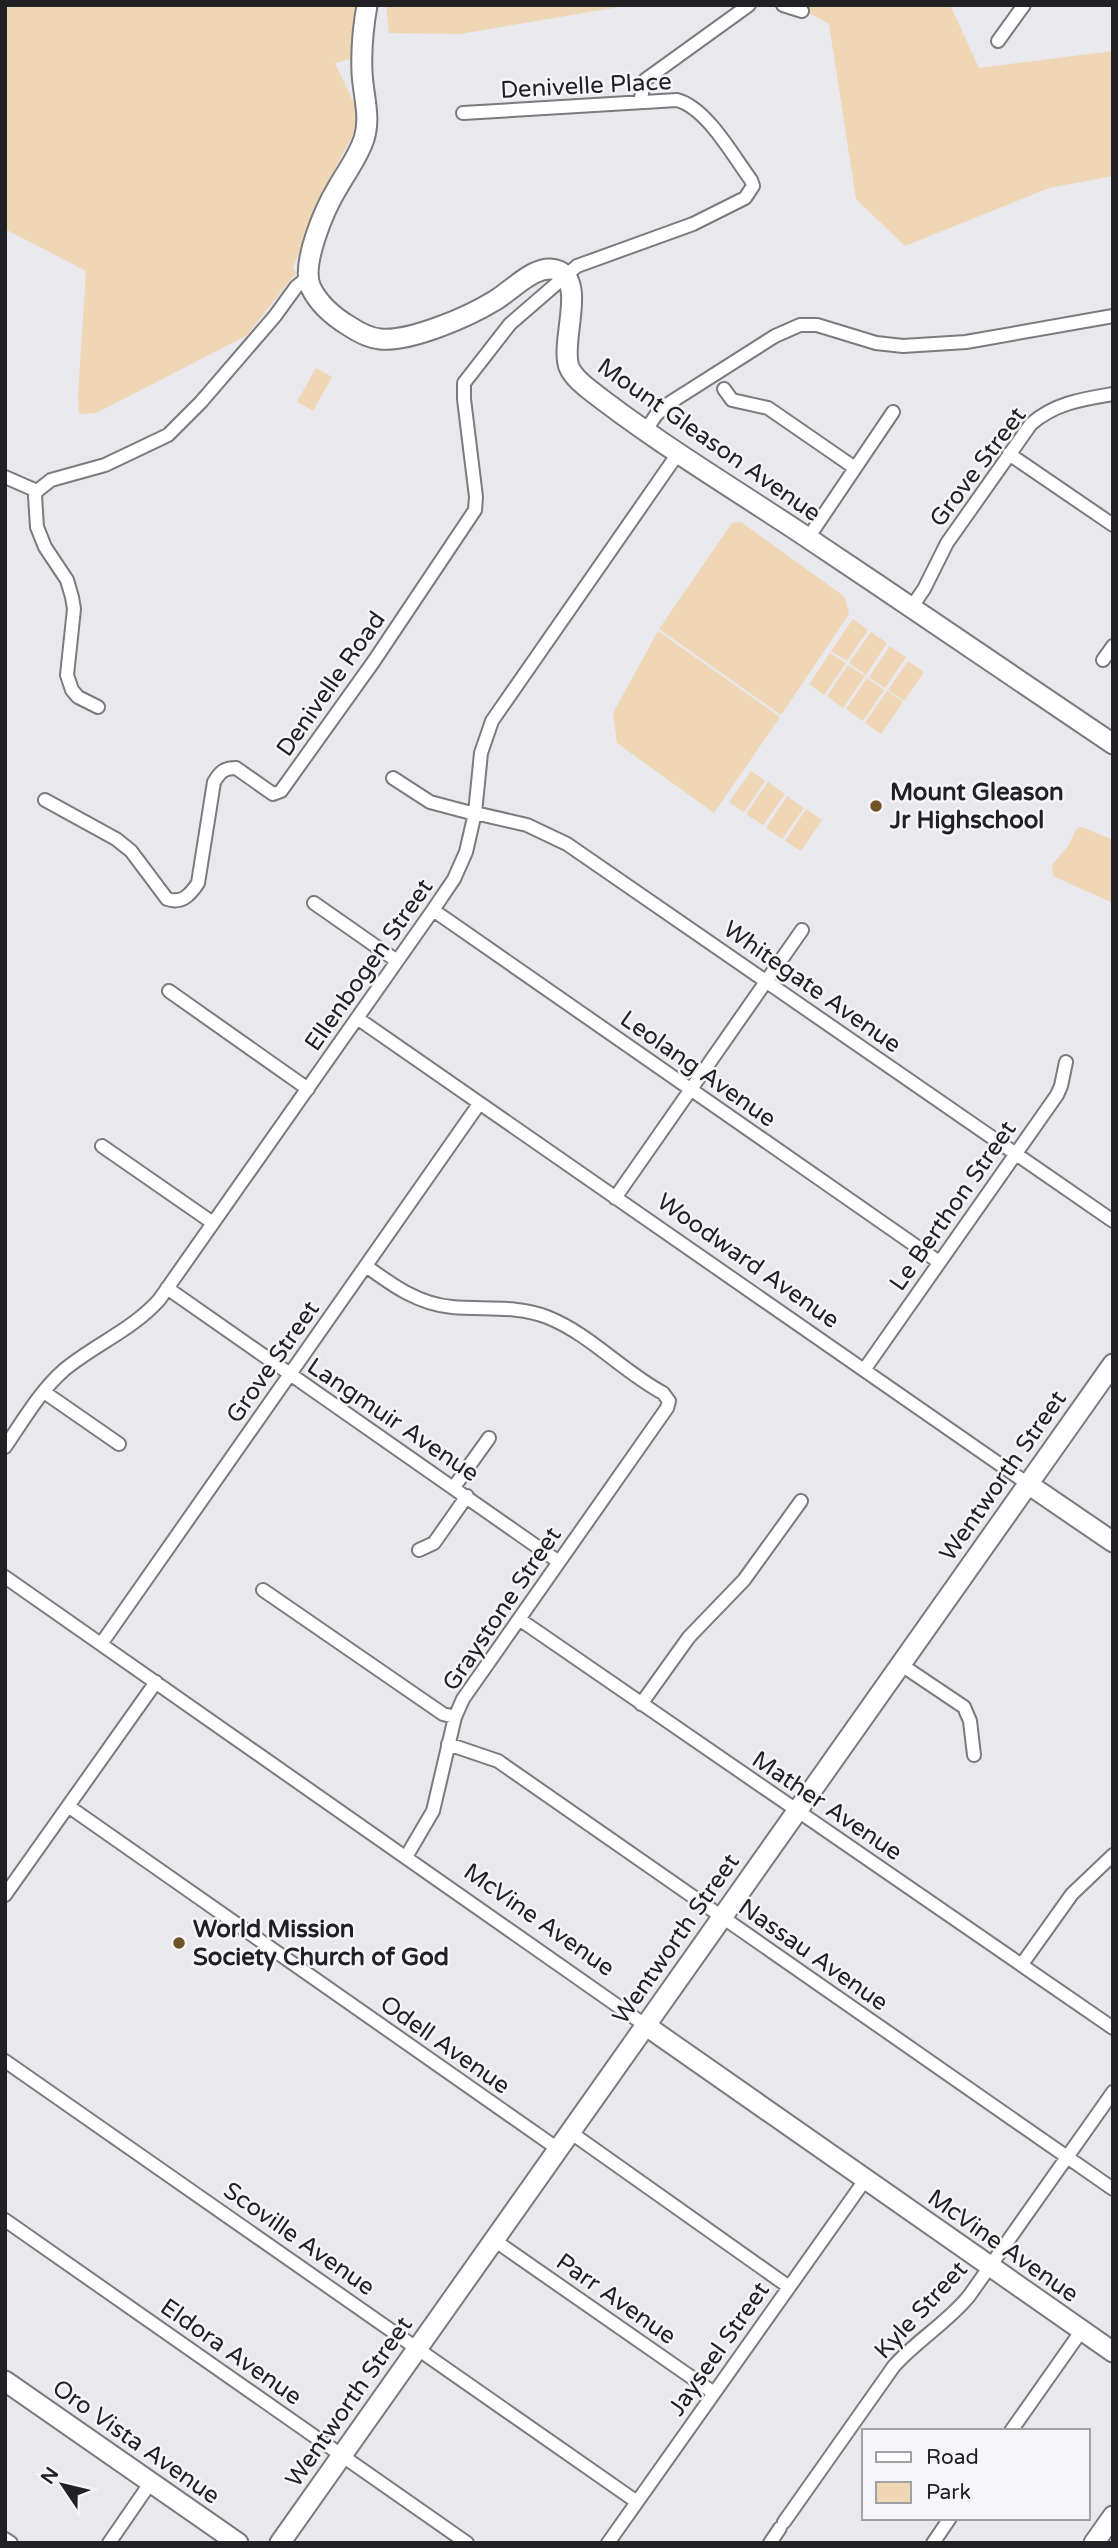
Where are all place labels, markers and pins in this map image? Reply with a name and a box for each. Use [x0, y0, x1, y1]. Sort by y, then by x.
place label: Mount Gleason Jr Highschool [889, 778, 1064, 835]
marker: Mount Gleason Jr Highschool [868, 798, 884, 814]
place label: World Mission Society Church of God [193, 1915, 449, 1972]
marker: World Mission Society Church of God [171, 1935, 187, 1951]

